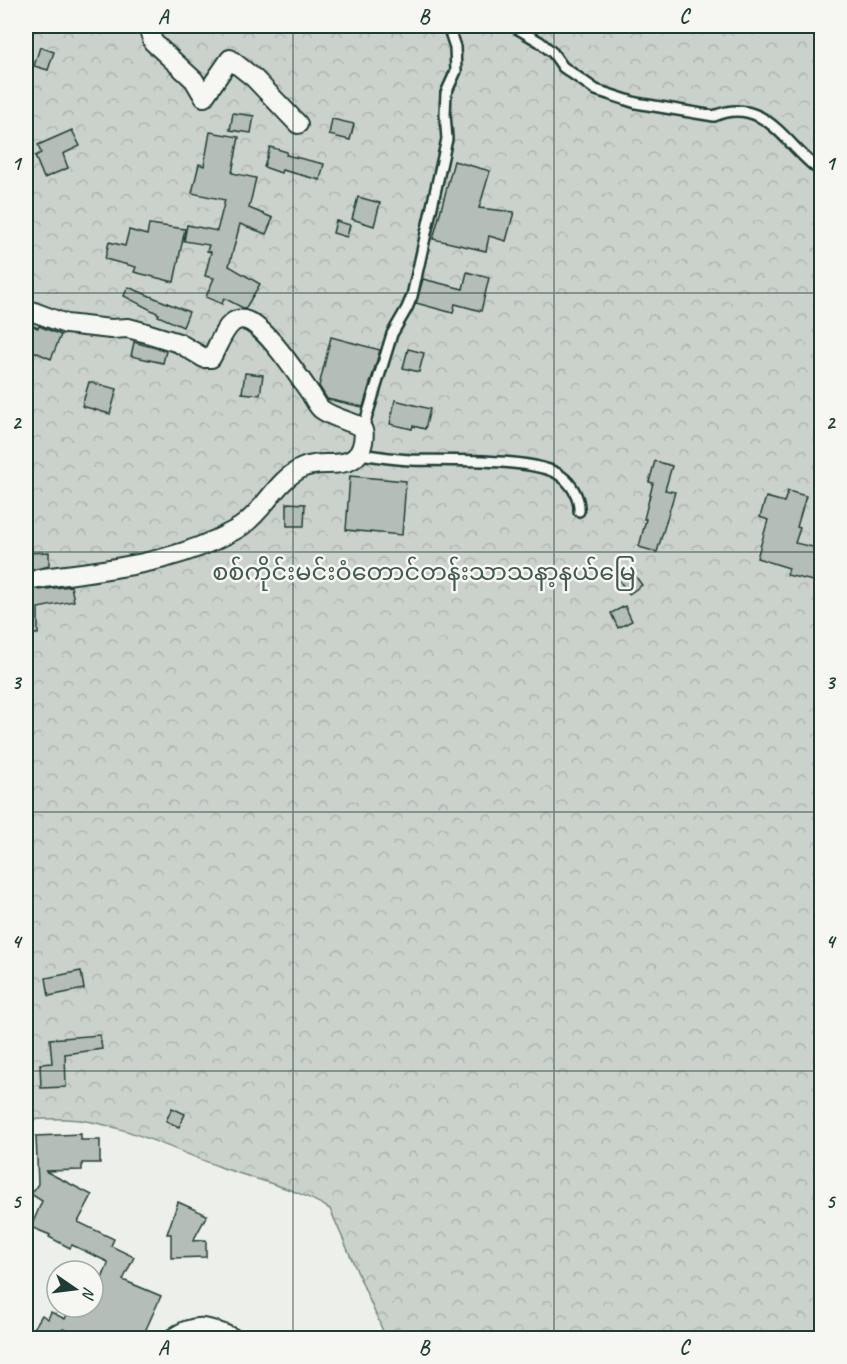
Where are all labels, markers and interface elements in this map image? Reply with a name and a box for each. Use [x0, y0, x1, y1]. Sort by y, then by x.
text: A [158, 4, 170, 29]
text: B [419, 4, 431, 29]
text: C [679, 4, 691, 29]
text: 1 [12, 151, 23, 176]
text: 1 [826, 151, 837, 176]
text: 2 [12, 410, 23, 435]
text: 2 [826, 410, 837, 435]
park label: စစ်ကိုင်းမင်းဝံတောင်တန်းသာသနာ့နယ်မြေ [212, 556, 636, 591]
text: 3 [12, 670, 23, 695]
text: 3 [826, 670, 837, 695]
text: 4 [12, 929, 24, 954]
text: 4 [826, 929, 838, 954]
text: 5 [12, 1189, 23, 1214]
text: 5 [826, 1189, 837, 1214]
north arrow [45, 1259, 105, 1319]
text: N [77, 1285, 99, 1303]
text: A [158, 1335, 170, 1360]
text: B [419, 1335, 431, 1360]
text: C [679, 1335, 691, 1360]

